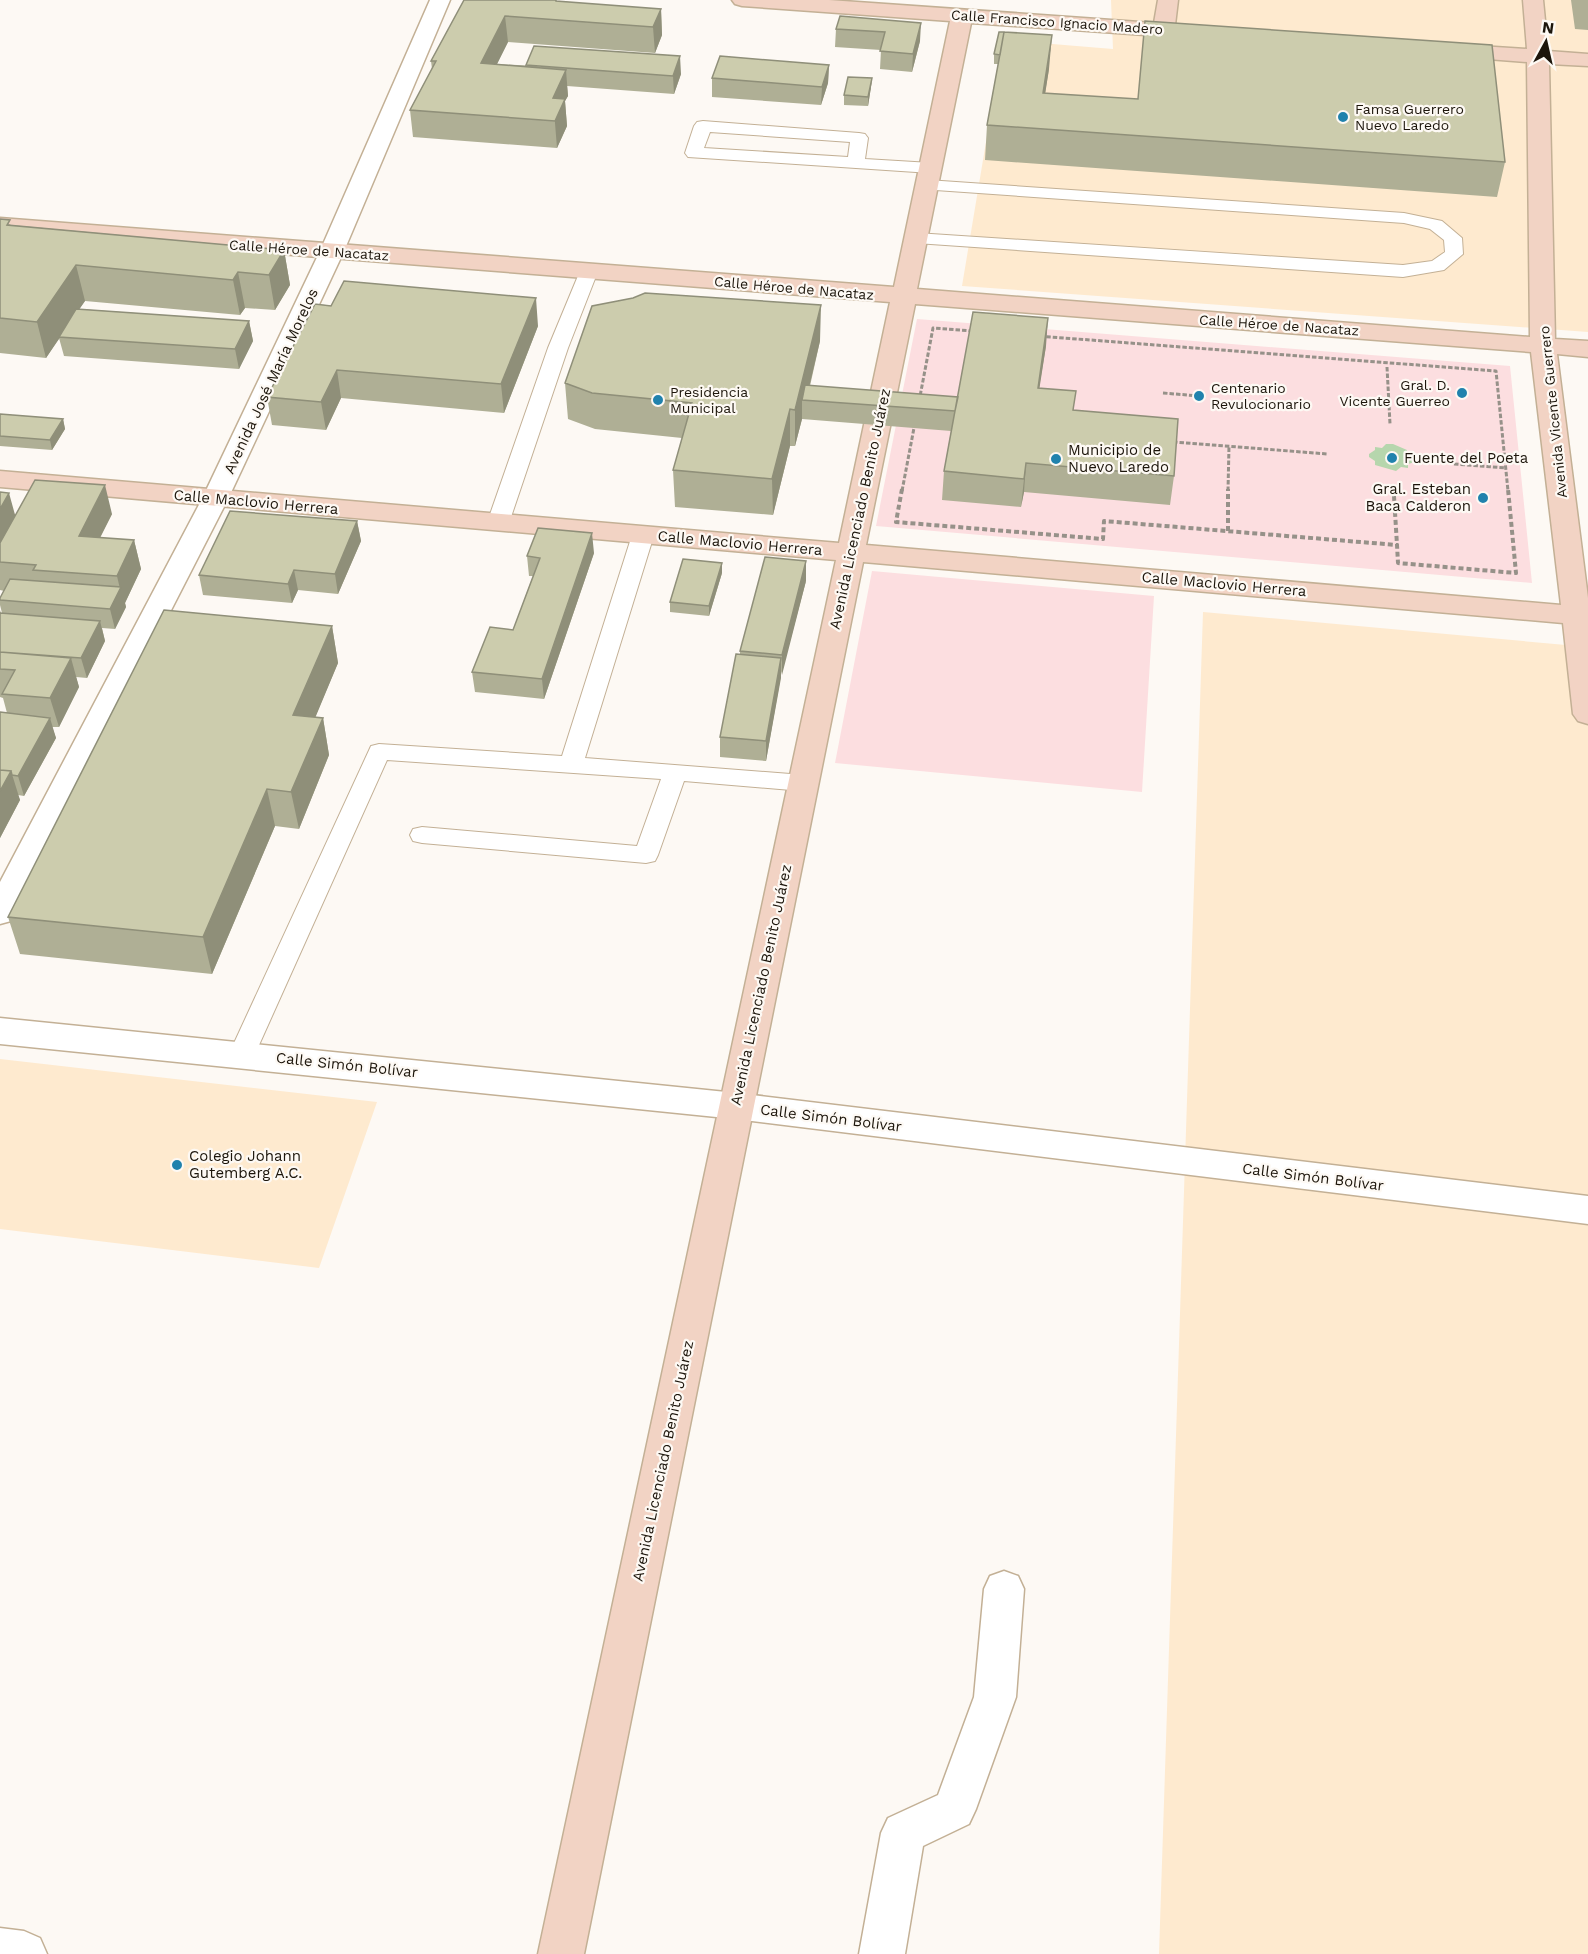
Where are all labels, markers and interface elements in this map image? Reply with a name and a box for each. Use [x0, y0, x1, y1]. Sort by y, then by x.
street label: Calle Francisco Ignacio Madero [951, 7, 1163, 37]
north arrow [1516, 12, 1576, 72]
text: N [1541, 17, 1555, 38]
place label: Famsa Guerrero Nuevo Laredo [1355, 101, 1464, 133]
marker: Famsa Guerrero Nuevo Laredo [1336, 110, 1350, 124]
street label: Calle Héroe de Nacataz [228, 236, 390, 264]
street label: Calle Héroe de Nacataz [713, 273, 875, 303]
street label: Avenida José María Morelos [220, 285, 322, 477]
street label: Calle Héroe de Nacataz [1198, 311, 1360, 339]
street label: Avenida Vicente Guerrero [1536, 325, 1570, 499]
place label: Gral. D. Vicente Guerreo [1339, 377, 1450, 409]
place label: Centenario Revulocionario [1211, 380, 1311, 412]
place label: Presidencia Municipal [670, 384, 748, 416]
marker: Gral. D. Vicente Guerreo [1455, 386, 1469, 400]
street label: Avenida Licenciado Benito Juárez [826, 387, 894, 631]
marker: Centenario Revulocionario [1192, 389, 1206, 403]
marker: Presidencia Municipal [651, 393, 665, 407]
place label: Municipio de Nuevo Laredo [1068, 441, 1169, 476]
place label: Fuente del Poeta [1404, 449, 1529, 467]
marker: Fuente del Poeta [1385, 451, 1399, 465]
marker: Municipio de Nuevo Laredo [1049, 452, 1063, 466]
place label: Gral. Esteban Baca Calderon [1365, 480, 1471, 515]
street label: Calle Maclovio Herrera [173, 486, 340, 518]
marker: Gral. Esteban Baca Calderon [1476, 491, 1490, 505]
street label: Calle Maclovio Herrera [657, 527, 824, 559]
street label: Calle Maclovio Herrera [1141, 568, 1308, 600]
street label: Avenida Licenciado Benito Juárez [727, 863, 795, 1107]
street label: Calle Simón Bolívar [275, 1049, 419, 1081]
street label: Calle Simón Bolívar [759, 1100, 903, 1136]
place label: Colegio Johann Gutemberg A.C. [189, 1147, 302, 1182]
marker: Colegio Johann Gutemberg A.C. [170, 1158, 184, 1172]
street label: Calle Simón Bolívar [1241, 1159, 1385, 1195]
street label: Avenida Licenciado Benito Juárez [629, 1339, 697, 1583]

